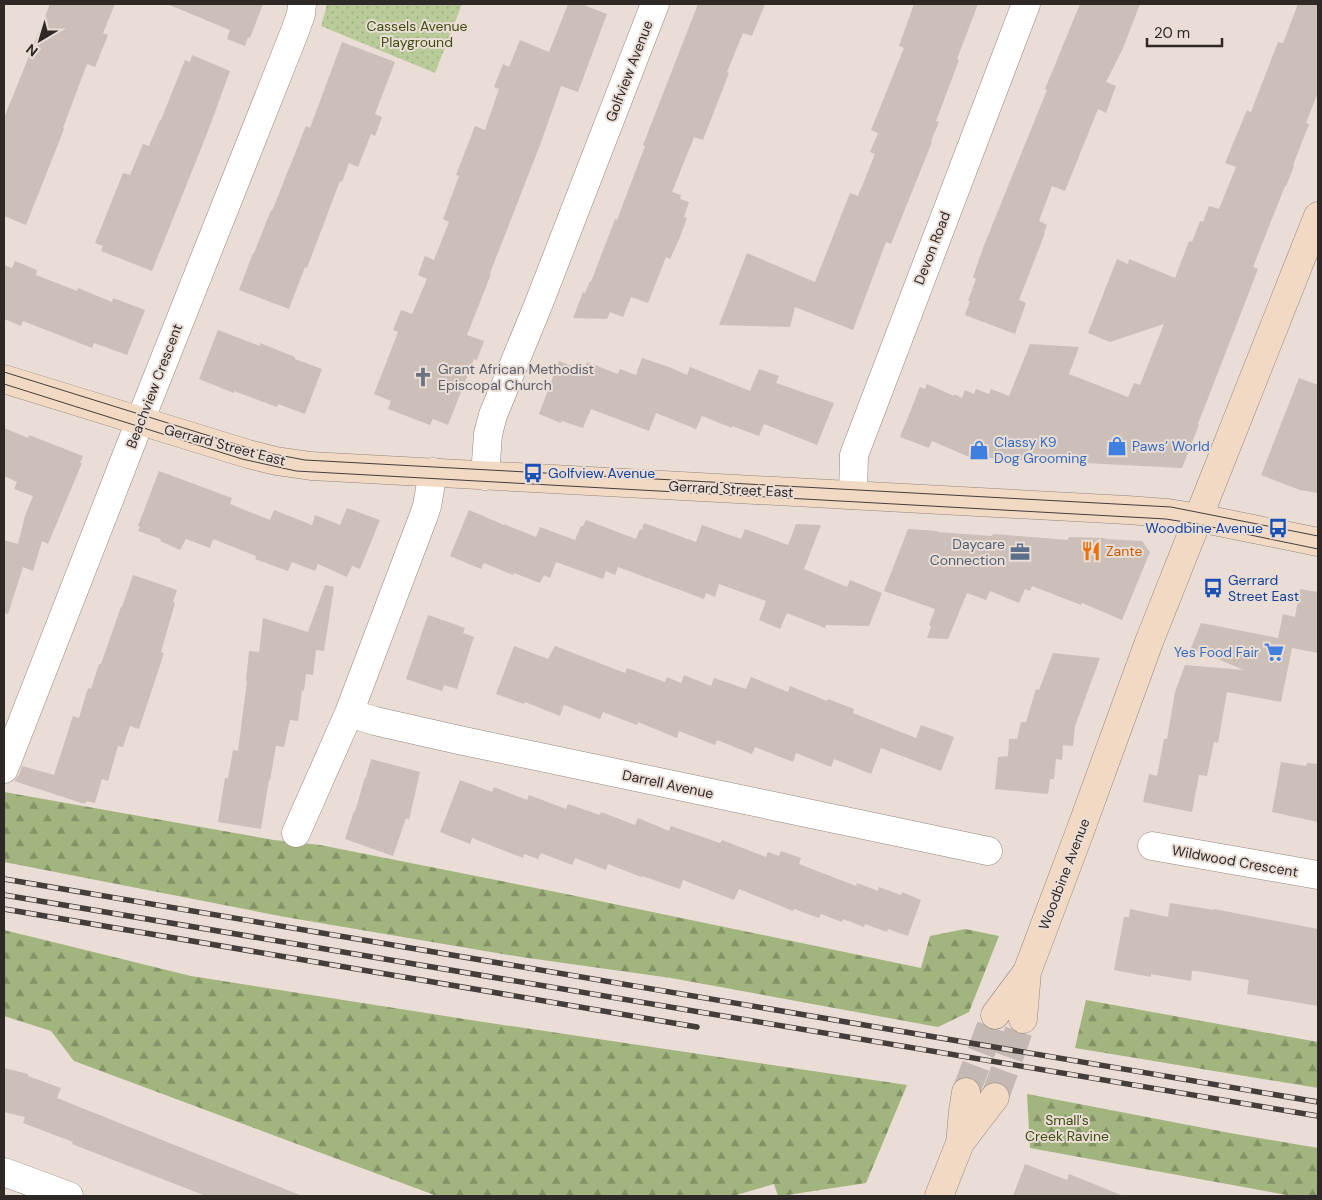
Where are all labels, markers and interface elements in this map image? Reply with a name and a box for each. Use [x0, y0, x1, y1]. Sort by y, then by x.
north arrow [15, 15, 65, 65]
scale bar [1147, 15, 1222, 47]
park label: Cassels Avenue Playground [366, 17, 468, 51]
street label: Golfview Avenue [601, 18, 657, 124]
text: 20 m [1154, 23, 1190, 43]
text: N [22, 40, 42, 60]
street label: Devon Road [910, 209, 954, 287]
street label: Beachview Crescent [122, 321, 186, 451]
place label: Grant African Methodist Episcopal Church [438, 360, 594, 394]
church icon: Grant African Methodist Episcopal Church [412, 366, 434, 388]
street label: Gerrard Street East [162, 420, 288, 470]
place label: Classy K9 Dog Grooming [994, 433, 1087, 467]
shop icon: Paws’ World [1106, 435, 1128, 457]
place label: Paws’ World [1132, 437, 1210, 455]
shop icon: Classy K9 Dog Grooming [968, 439, 990, 461]
bus stop icon: Golfview Avenue [522, 462, 544, 484]
place label: Golfview Avenue [548, 464, 655, 482]
street label: Gerrard Street East [668, 477, 794, 501]
bus stop icon: Woodbine Avenue [1267, 517, 1289, 539]
place label: Woodbine Avenue [1145, 519, 1263, 537]
place label: Daycare Connection [930, 535, 1005, 569]
restaurant icon: Zante [1080, 540, 1102, 562]
office icon: Daycare Connection [1009, 541, 1031, 563]
place label: Zante [1106, 542, 1143, 560]
place label: Gerrard Street East [1228, 571, 1299, 605]
bus stop icon: Gerrard Street East [1202, 577, 1224, 599]
supermarket icon: Yes Food Fair [1263, 641, 1285, 663]
place label: Yes Food Fair [1174, 643, 1259, 661]
street label: Darrell Avenue [621, 766, 715, 802]
street label: Woodbine Avenue [1035, 816, 1093, 932]
street label: Wildwood Crescent [1171, 841, 1299, 881]
park label: Small's Creek Ravine [1025, 1111, 1109, 1145]

